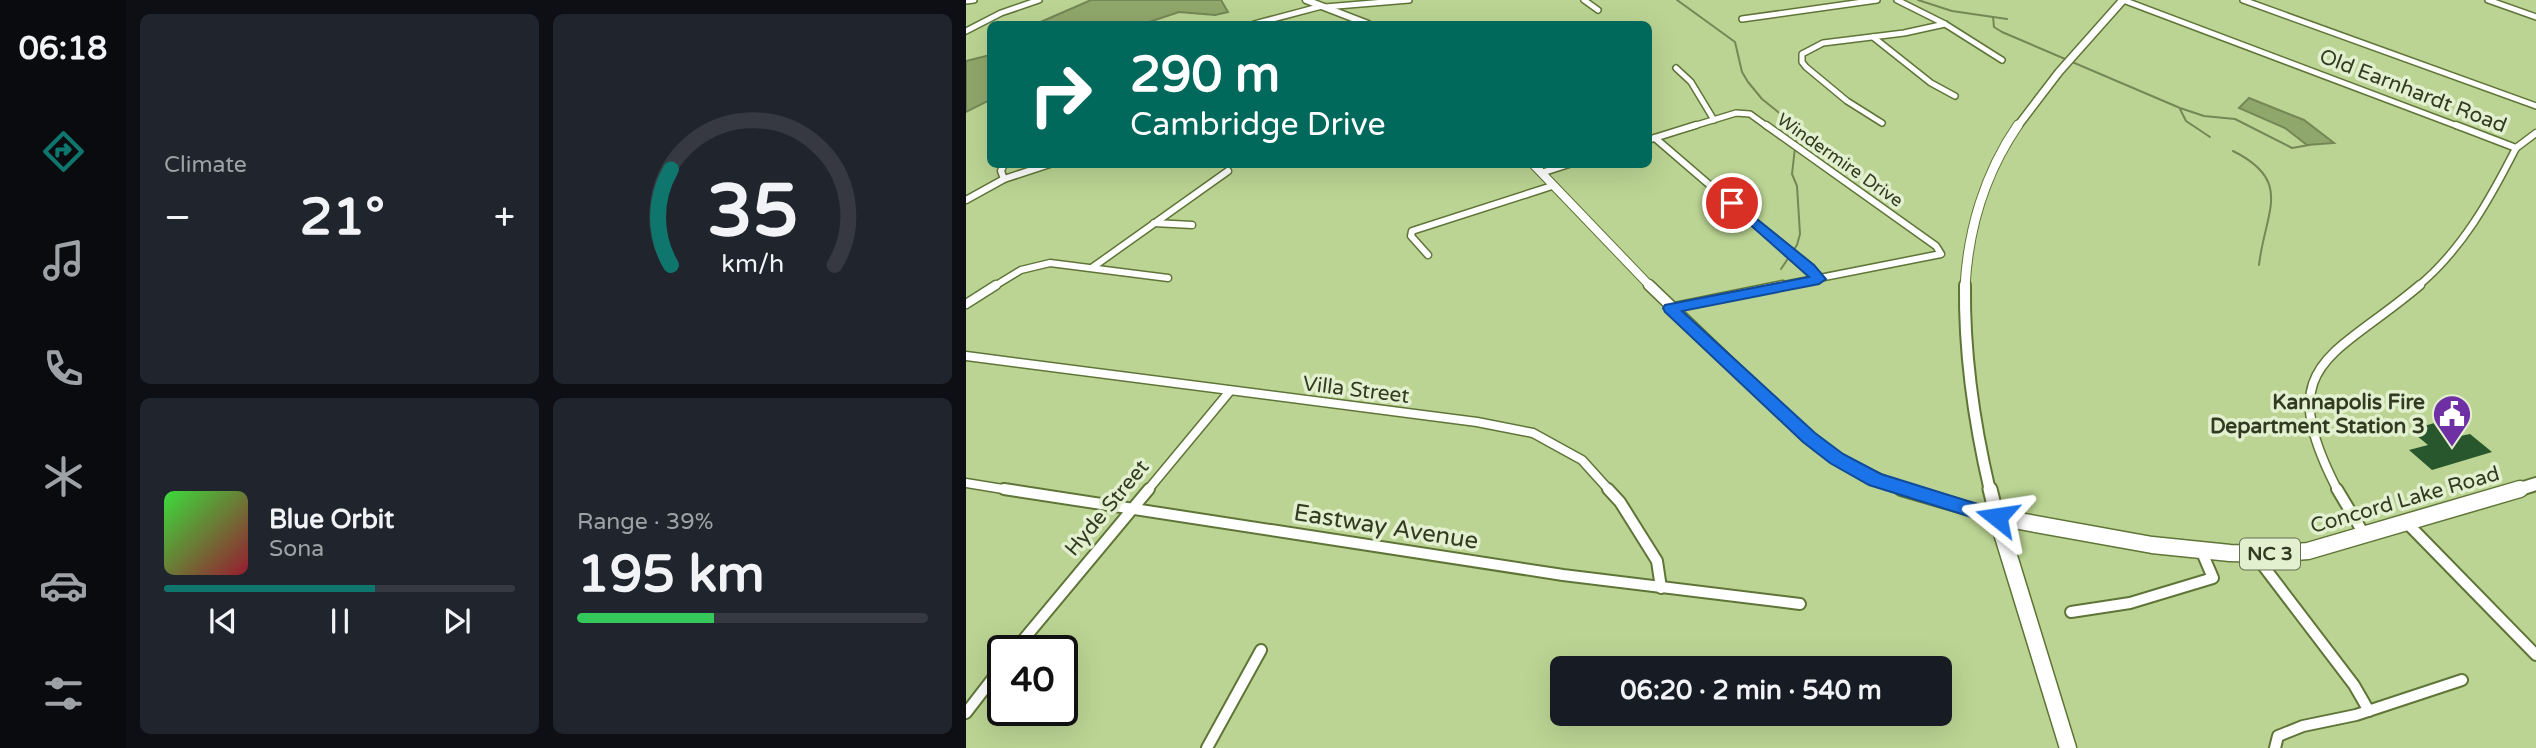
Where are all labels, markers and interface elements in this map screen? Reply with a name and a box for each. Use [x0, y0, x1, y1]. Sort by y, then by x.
text: 06:18 [19, 30, 107, 68]
street label: Old Earnhardt Road [2316, 44, 2510, 138]
text: 290 m [1130, 46, 1280, 105]
icon: right [1015, 49, 1106, 140]
text: Cambridge Drive [1130, 106, 1386, 144]
street label: Windermire Drive [1773, 108, 1907, 212]
icon: directions [39, 127, 88, 176]
text: Climate [164, 151, 247, 179]
text: 35 [707, 168, 798, 256]
pin [1702, 173, 1762, 233]
icon: arrive [1713, 184, 1751, 222]
text: 21° [300, 186, 385, 249]
text: − [164, 195, 191, 241]
text: + [494, 195, 515, 241]
icon: music [39, 236, 88, 285]
text: km/h [721, 249, 784, 279]
icon: phone [39, 344, 88, 393]
street label: Villa Street [1301, 371, 1411, 409]
place label: Kannapolis Fire Department Station 3 [2210, 390, 2425, 439]
public building icon: Kannapolis Fire Department Station 3 [2431, 393, 2473, 448]
icon: climate [39, 452, 88, 501]
street label: Hyde Street [1060, 455, 1154, 561]
street label: Concord Lake Road [2308, 461, 2502, 539]
position arrow [1960, 480, 2034, 554]
street label: Eastway Avenue [1292, 498, 1480, 556]
text: Blue Orbit [269, 504, 394, 535]
text: Range · 39% [577, 508, 713, 536]
text: Sona [269, 535, 324, 563]
road number: NC 3 [2240, 538, 2300, 569]
text: 195 km [577, 543, 765, 606]
icon: car [39, 561, 88, 610]
icon: previous [204, 602, 242, 640]
icon: pause [321, 602, 359, 640]
icon: next [438, 602, 476, 640]
speed limit sign: 40 [987, 635, 1078, 726]
icon: filters [39, 669, 88, 718]
text: 06:20 · 2 min · 540 m [1620, 675, 1882, 706]

